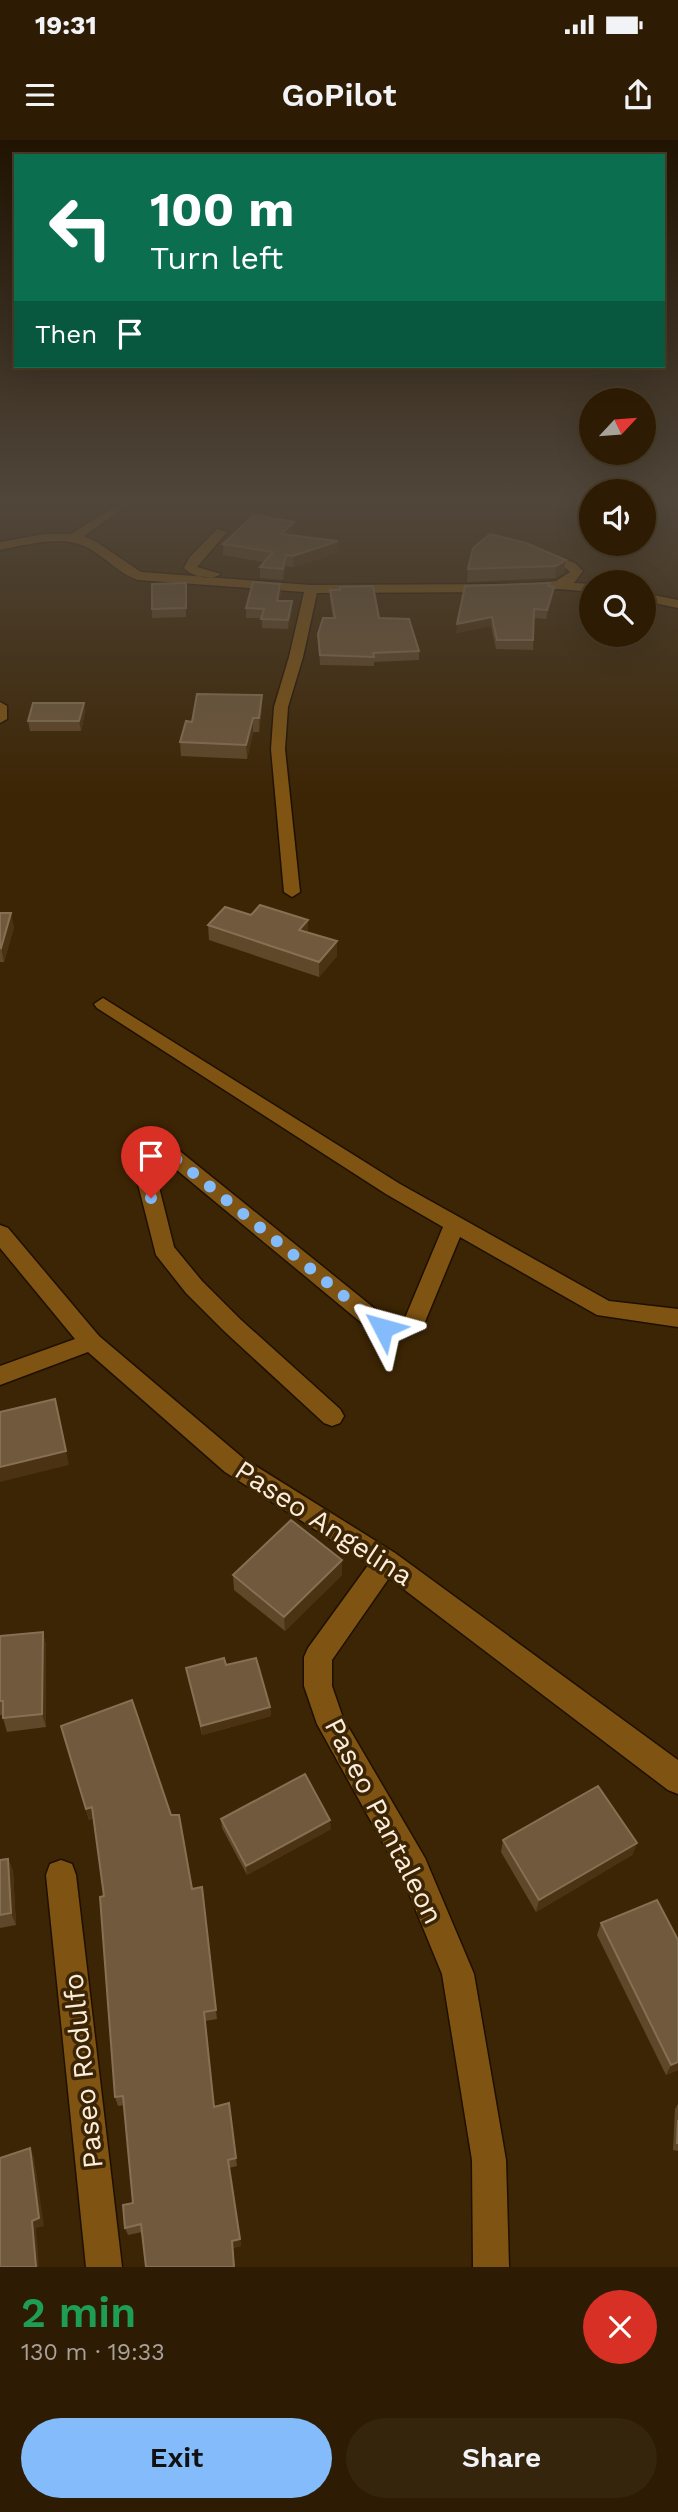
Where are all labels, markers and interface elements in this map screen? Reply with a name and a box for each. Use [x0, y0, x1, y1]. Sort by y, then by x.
text: 19:31 [35, 10, 97, 40]
icon: menu [21, 76, 59, 114]
text: GoPilot [282, 76, 396, 114]
icon: share [619, 76, 657, 114]
text: 100 m [150, 180, 294, 238]
icon: left [35, 182, 126, 273]
text: Turn left [150, 239, 283, 277]
icon: arrive [111, 315, 149, 353]
text: Then [35, 319, 97, 349]
north arrow [579, 388, 656, 466]
map controls [579, 388, 656, 647]
button: sound [579, 479, 656, 556]
button: search [579, 570, 656, 647]
pin [121, 1126, 181, 1198]
icon: arrive [132, 1137, 170, 1175]
position arrow [346, 1291, 420, 1365]
street label: Paseo Angelina [229, 1453, 419, 1593]
street label: Paseo Pantaleon [318, 1713, 450, 1929]
street label: Paseo Rodulfo [56, 1972, 110, 2170]
text: 2 min [21, 2288, 136, 2337]
button: close [583, 2290, 657, 2364]
text: 130 m · 19:33 [21, 2339, 165, 2366]
button: Exit [21, 2418, 332, 2498]
button: Share [346, 2418, 657, 2498]

